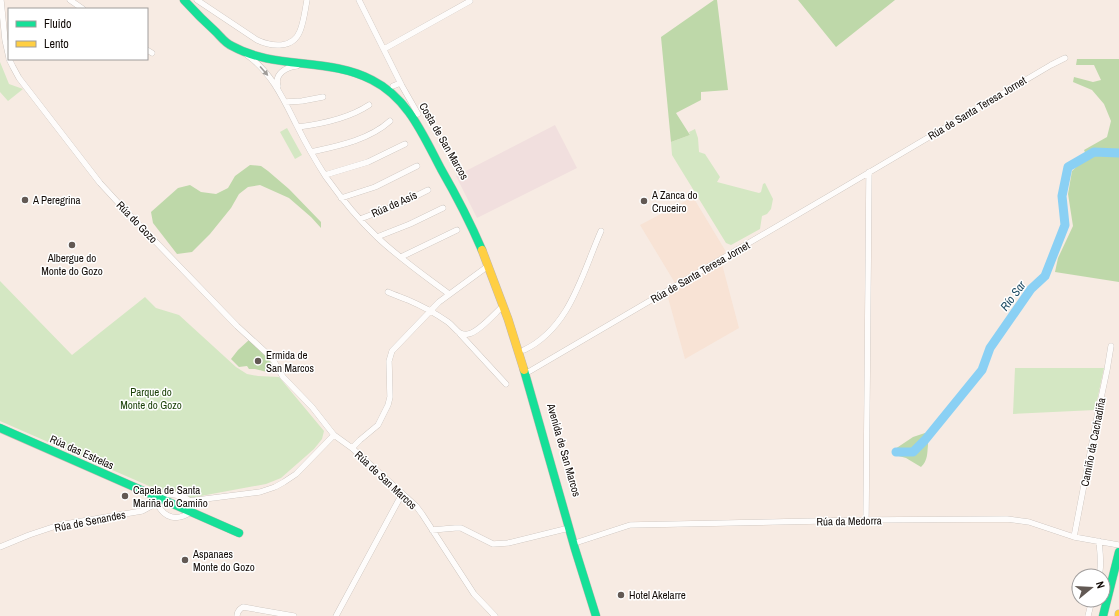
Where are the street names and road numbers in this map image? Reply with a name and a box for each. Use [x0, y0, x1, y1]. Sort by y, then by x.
street label: Rúa de Santa Teresa Jornet [925, 73, 1029, 143]
street label: Costa de San Marcos [416, 100, 472, 182]
street label: Rúa de Asís [369, 188, 420, 220]
street label: Rúa do Gozo [114, 198, 160, 246]
street label: Rúa de Santa Teresa Jornet [648, 238, 752, 306]
street label: Camiño da Cachadiña [1078, 396, 1108, 488]
street label: Avenida de San Marcos [544, 401, 584, 499]
street label: Rúa das Estrelas [48, 432, 117, 473]
street label: Rúa de San Marcos [352, 448, 420, 513]
street label: Rúa de Senandes [53, 507, 127, 535]
street label: Rúa da Medorra [816, 513, 882, 529]

